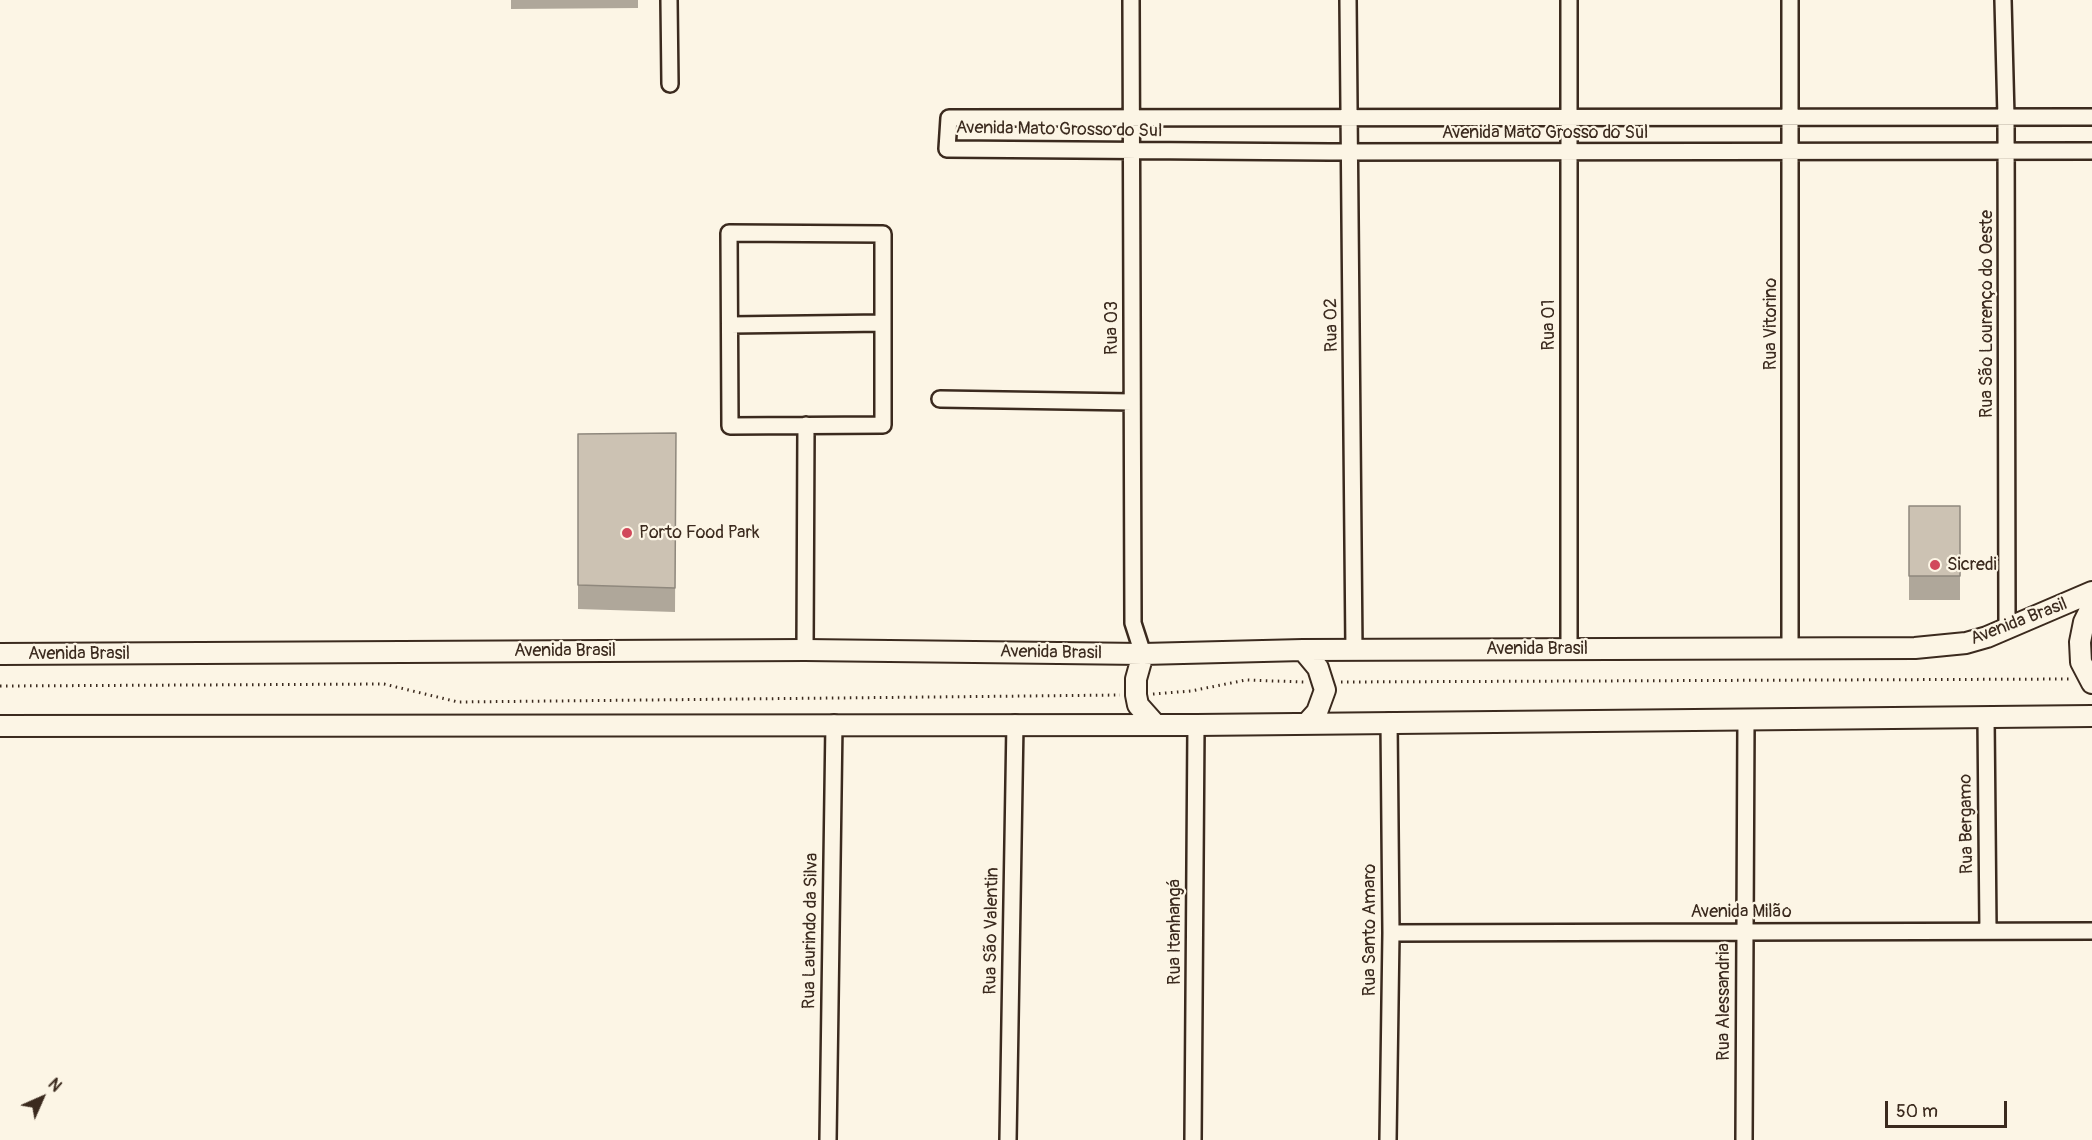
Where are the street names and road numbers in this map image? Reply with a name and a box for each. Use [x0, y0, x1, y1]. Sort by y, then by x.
street label: Avenida Mato Grosso do Sul [956, 117, 1162, 143]
street label: Avenida Mato Grosso do Sul [1442, 122, 1648, 144]
street label: Rua São Lourenço do Oeste [1976, 210, 1998, 418]
street label: Rua Vitorino [1760, 278, 1782, 370]
street label: Rua 02 [1321, 298, 1343, 352]
street label: Rua 01 [1538, 299, 1560, 351]
street label: Rua 03 [1101, 301, 1123, 355]
street label: Avenida Brasil [1967, 594, 2071, 650]
street label: Avenida Brasil [1486, 638, 1588, 660]
street label: Avenida Brasil [514, 640, 616, 662]
street label: Avenida Brasil [1000, 641, 1102, 665]
street label: Avenida Brasil [28, 643, 130, 665]
street label: Rua Bergamo [1955, 774, 1979, 874]
street label: Rua Laurindo da Silva [799, 853, 823, 1009]
street label: Rua Santo Amaro [1359, 864, 1381, 996]
street label: Rua São Valentin [980, 867, 1004, 995]
street label: Rua Itanhangá [1164, 879, 1186, 985]
street label: Avenida Milão [1690, 901, 1792, 923]
street label: Rua Alessandria [1713, 943, 1735, 1061]

